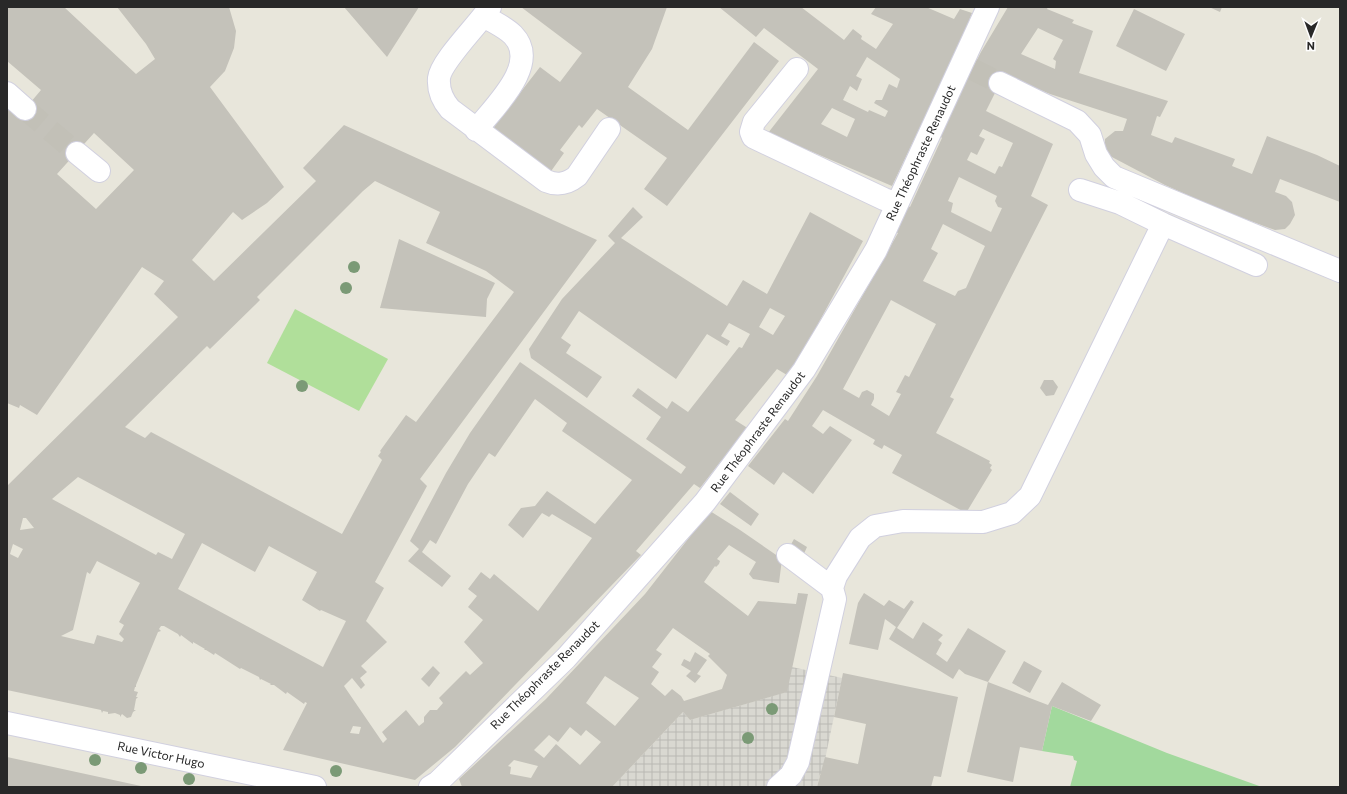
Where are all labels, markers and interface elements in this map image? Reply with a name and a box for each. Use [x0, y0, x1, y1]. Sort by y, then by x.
north arrow [1291, 16, 1331, 56]
text: N [1307, 40, 1315, 53]
street label: Rue Théophraste Renaudot [882, 83, 958, 223]
street label: Rue Théophraste Renaudot [707, 368, 807, 495]
street label: Rue Théophraste Renaudot [487, 617, 602, 732]
street label: Rue Victor Hugo [116, 738, 206, 770]

